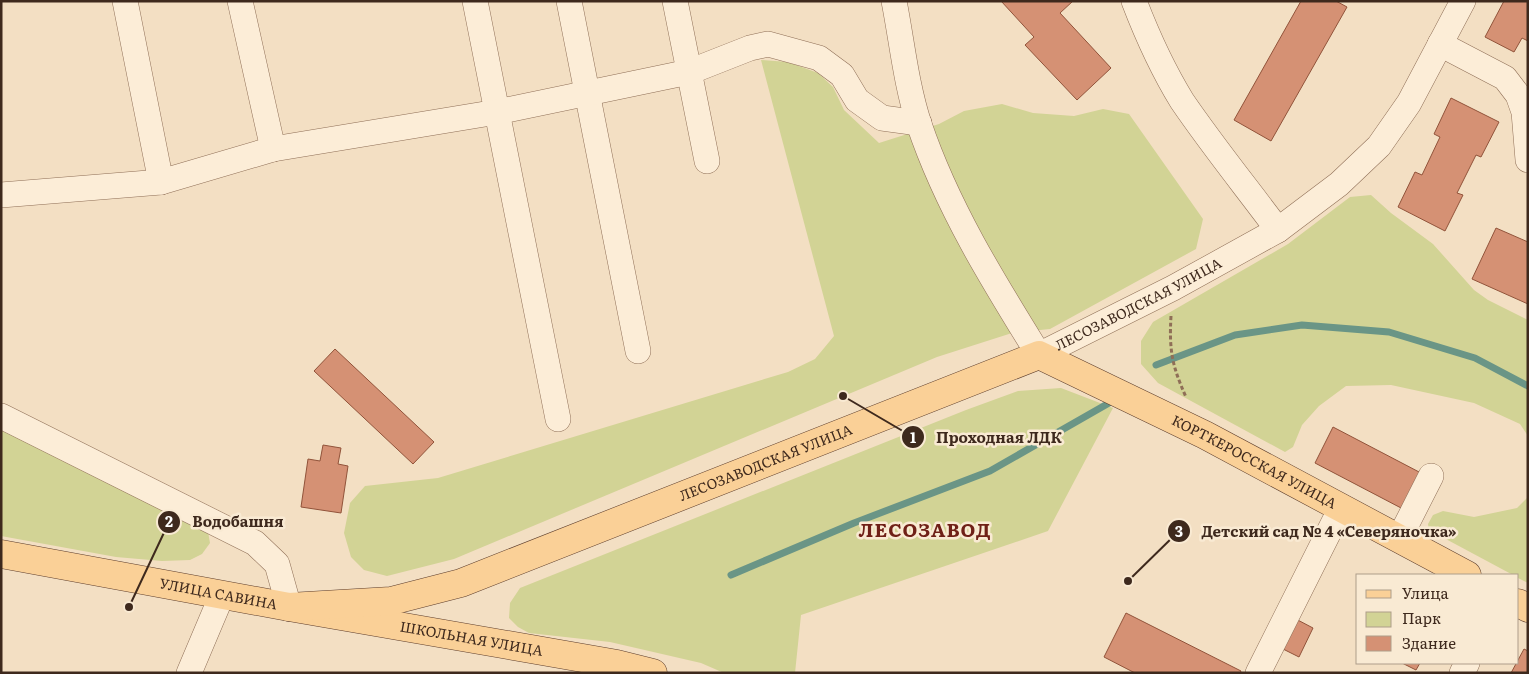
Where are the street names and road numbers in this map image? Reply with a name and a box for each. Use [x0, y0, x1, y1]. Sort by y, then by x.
street label: ЛЕСОЗАВОДСКАЯ УЛИЦА [1051, 252, 1225, 354]
street label: КОРТКЕРОССКАЯ УЛИЦА [1169, 409, 1341, 513]
street label: ЛЕСОЗАВОДСКАЯ УЛИЦА [676, 418, 856, 505]
street label: УЛИЦА САВИНА [158, 572, 280, 614]
street label: ШКОЛЬНАЯ УЛИЦА [399, 615, 545, 660]

